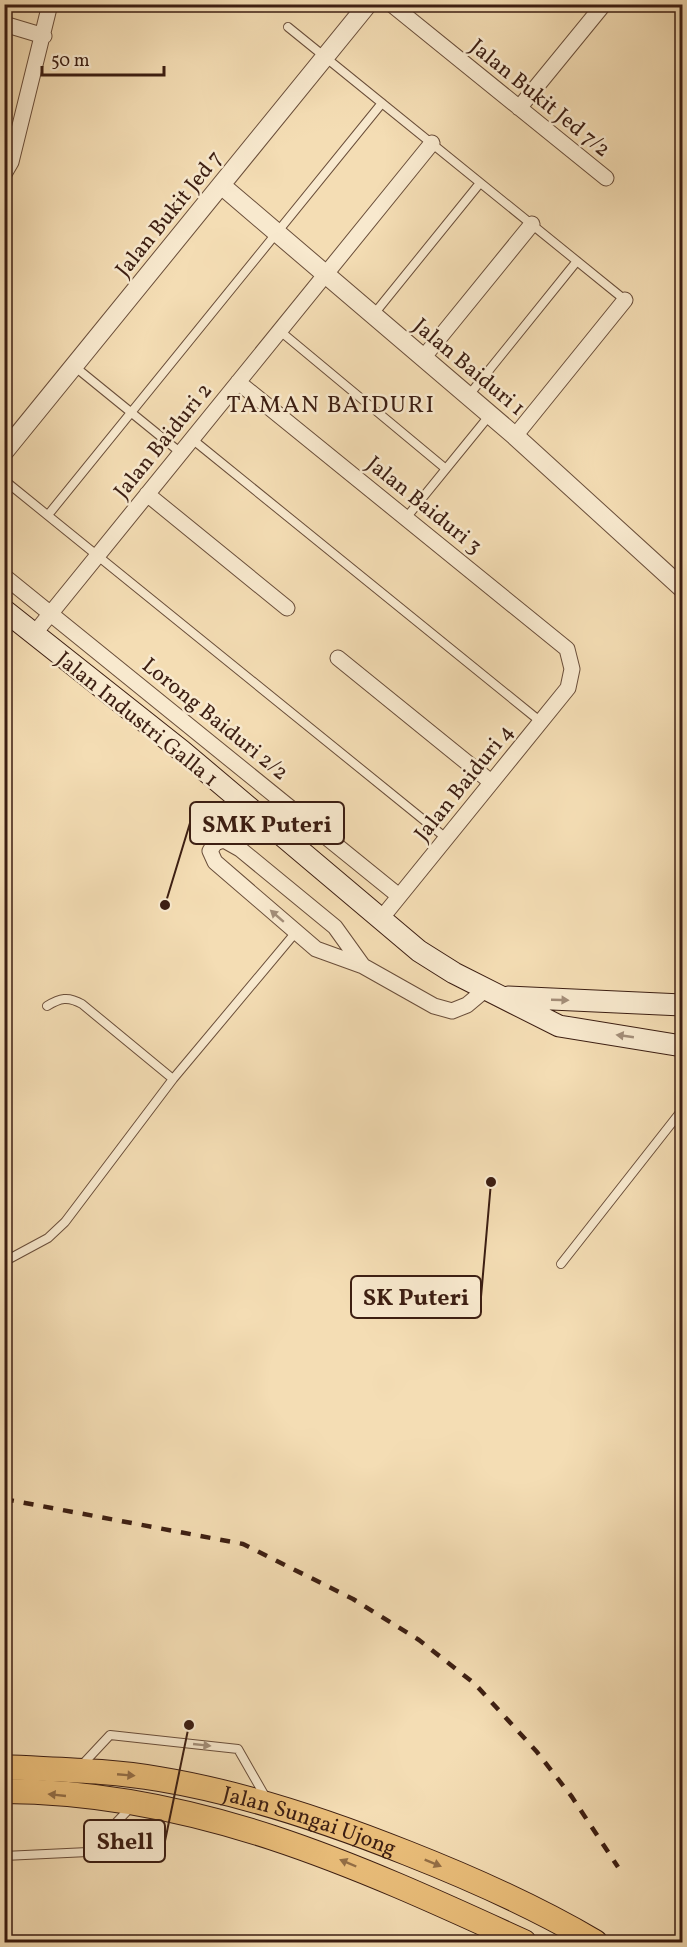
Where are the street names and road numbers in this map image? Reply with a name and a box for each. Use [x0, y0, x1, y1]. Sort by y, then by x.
street label: Jalan Bukit Jed 7/2 [462, 32, 616, 165]
street label: Jalan Bukit Jed 7 [109, 144, 231, 285]
street label: Jalan Baiduri 1 [406, 312, 531, 424]
street label: Jalan Baiduri 2 [107, 377, 220, 506]
street label: Jalan Baiduri 3 [359, 450, 488, 562]
street label: Jalan Industri Galla 1 [49, 645, 224, 795]
street label: Lorong Baiduri 2/2 [134, 651, 294, 789]
street label: Jalan Baiduri 4 [408, 718, 522, 849]
street label: Jalan Sungai Ujong [219, 1780, 400, 1865]

